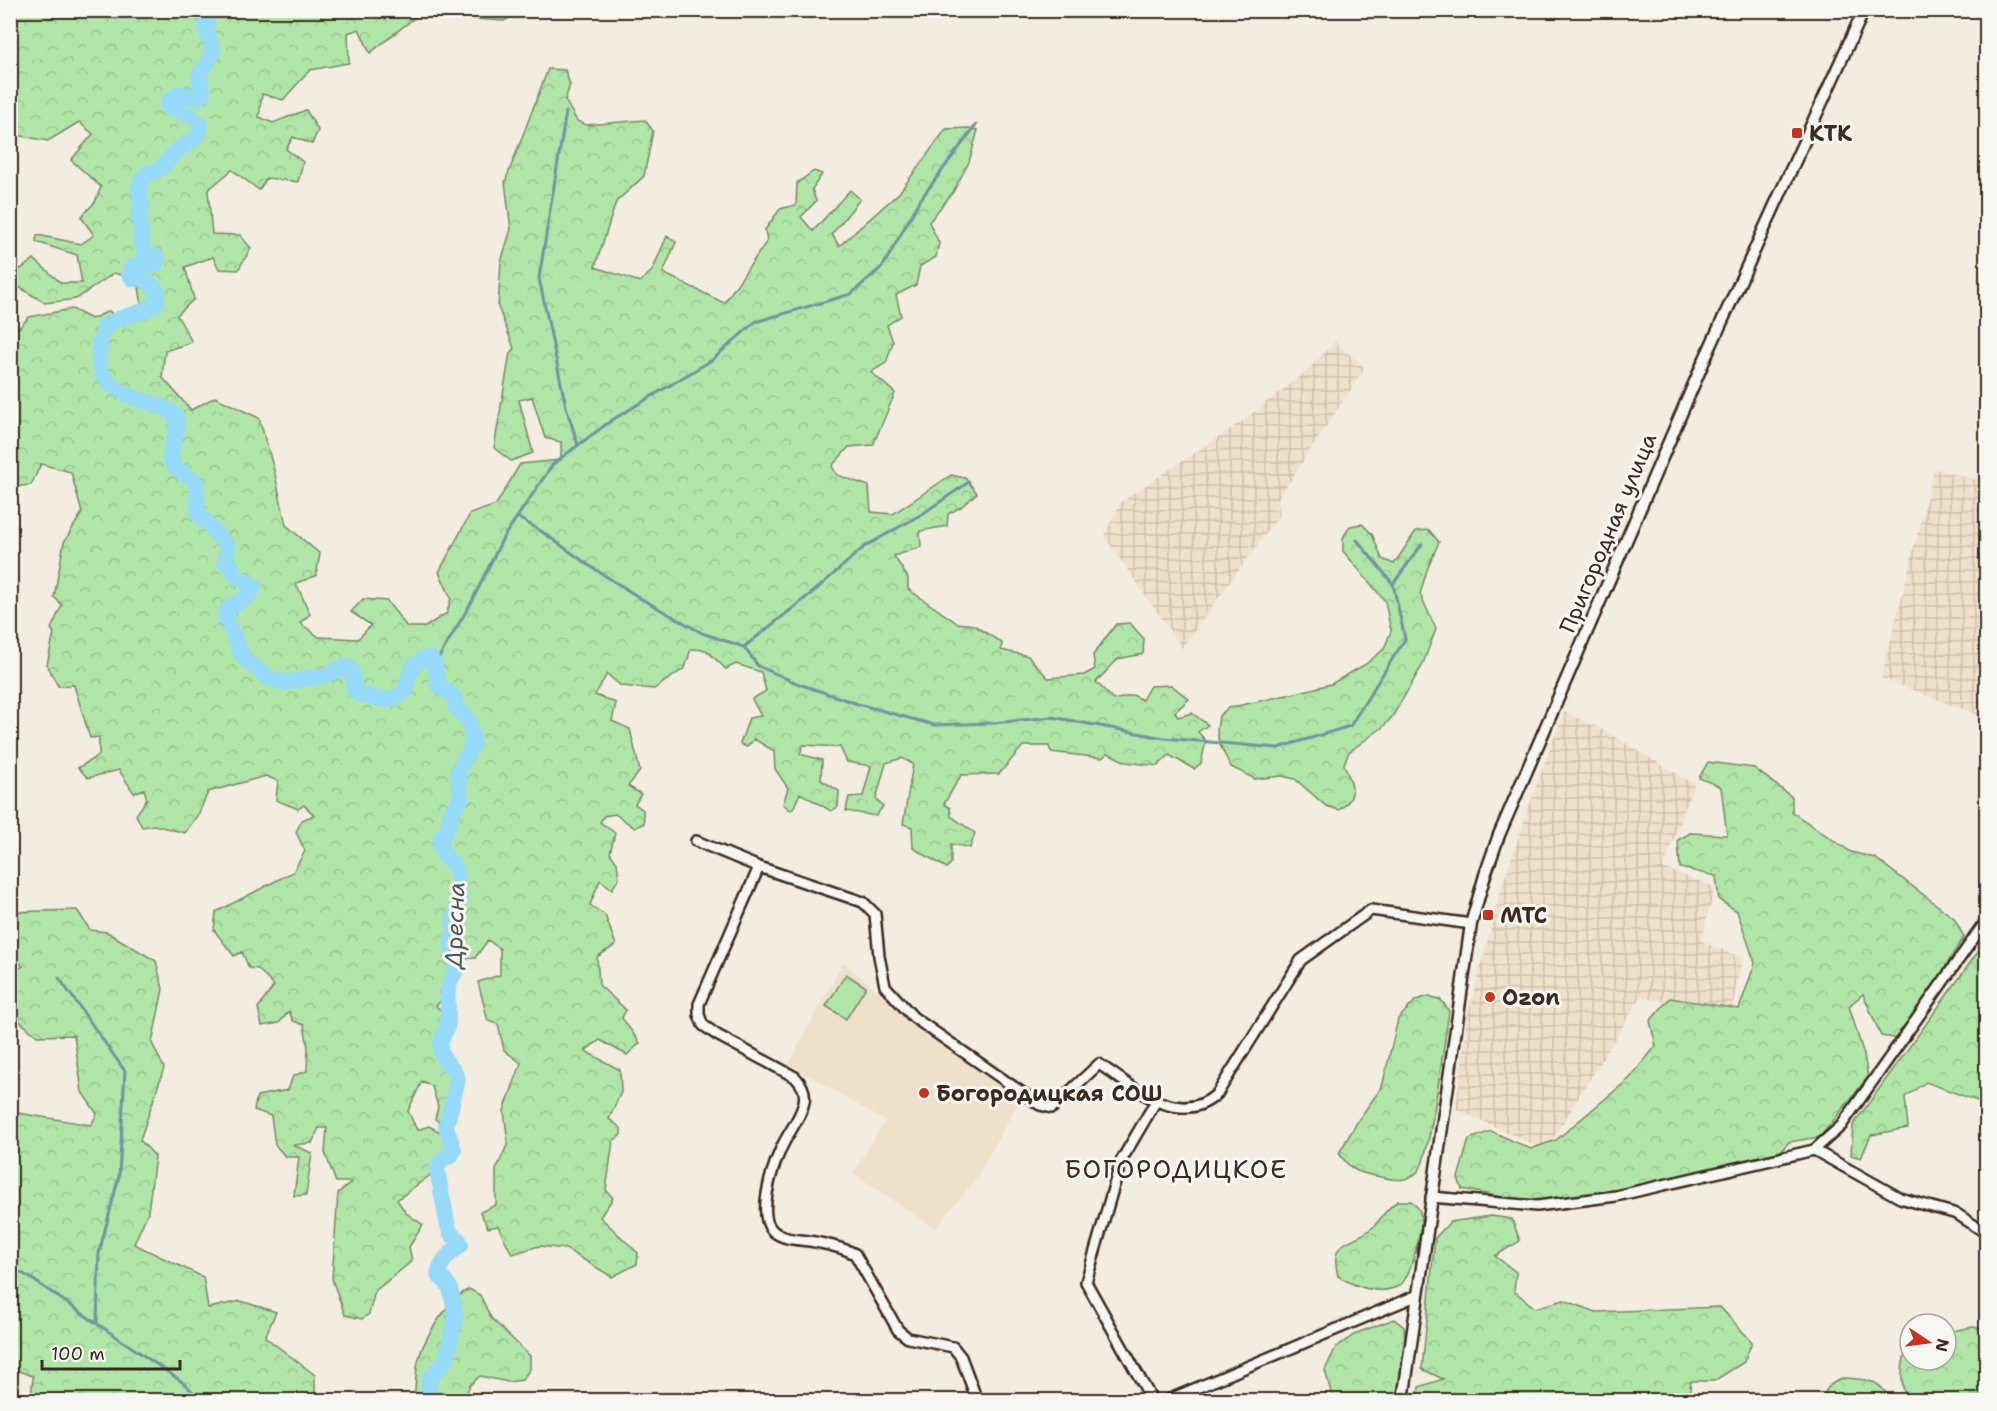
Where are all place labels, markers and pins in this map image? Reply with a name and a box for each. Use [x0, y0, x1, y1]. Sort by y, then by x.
place label: КТК [1809, 119, 1852, 148]
marker: КТК [1790, 126, 1804, 140]
place label: МТС [1500, 901, 1547, 930]
marker: МТС [1481, 908, 1495, 922]
place label: Ozon [1502, 983, 1560, 1012]
marker: Ozon [1483, 990, 1497, 1004]
place label: Богородицкая СОШ [936, 1079, 1162, 1108]
marker: Богородицкая СОШ [917, 1086, 931, 1100]

